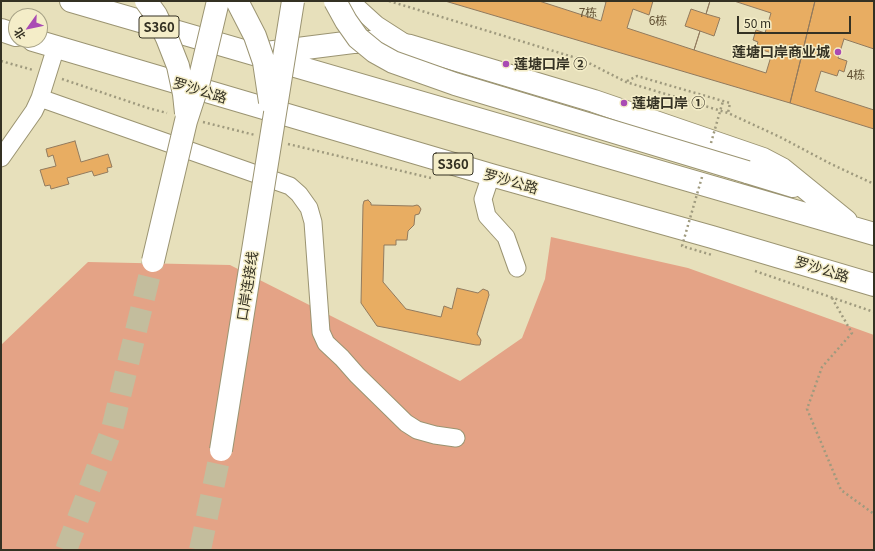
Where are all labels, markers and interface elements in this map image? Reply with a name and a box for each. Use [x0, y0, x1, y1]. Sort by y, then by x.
house number: 7栋 [579, 5, 597, 19]
north arrow [8, 8, 48, 48]
scale bar [739, 8, 853, 34]
house number: 6栋 [649, 13, 667, 27]
text: 50 m [744, 14, 771, 31]
road number: S360 [139, 16, 179, 38]
text: 北 [9, 25, 28, 43]
place label: 莲塘口岸商业城 [732, 44, 830, 60]
marker: 莲塘口岸商业城 [833, 47, 843, 57]
place label: 莲塘口岸 ② [514, 56, 587, 72]
marker: 莲塘口岸 ② [501, 59, 511, 69]
house number: 4栋 [847, 67, 865, 81]
street label: 罗沙公路 [171, 74, 229, 106]
place label: 莲塘口岸 ① [632, 95, 705, 111]
marker: 莲塘口岸 ① [619, 98, 629, 108]
road number: S360 [433, 153, 473, 175]
street label: 罗沙公路 [482, 165, 540, 197]
street label: 口岸连接线 [233, 250, 261, 322]
street label: 罗沙公路 [793, 253, 851, 285]

